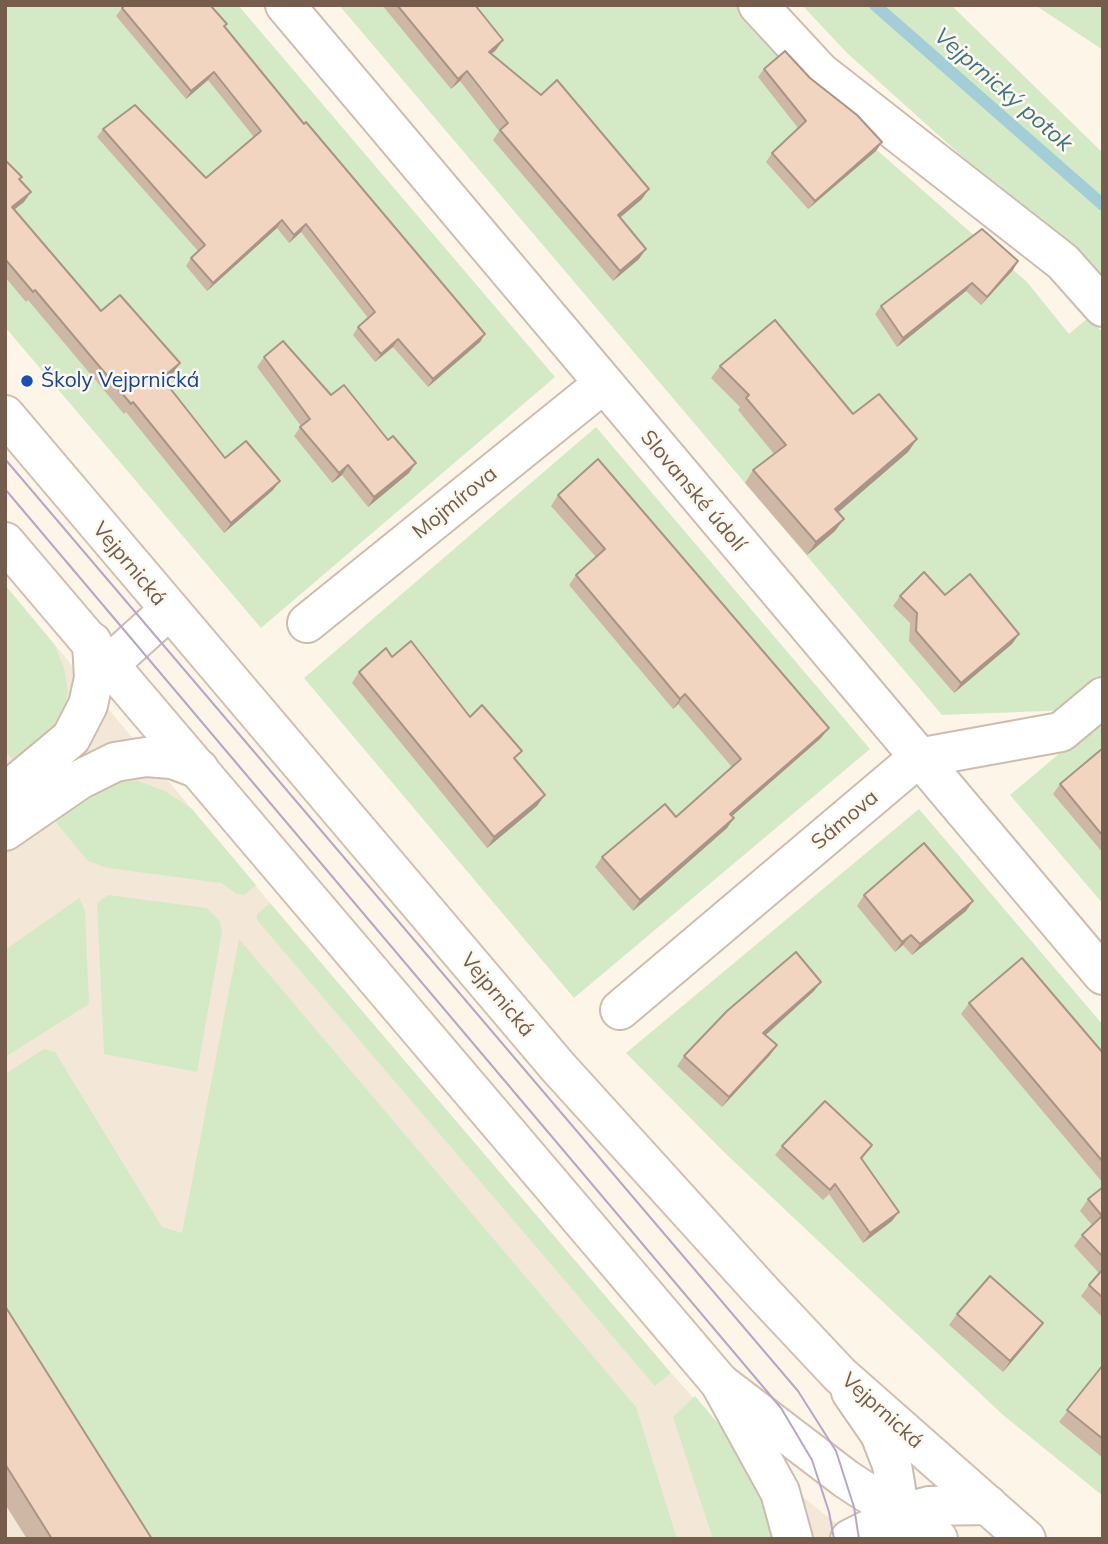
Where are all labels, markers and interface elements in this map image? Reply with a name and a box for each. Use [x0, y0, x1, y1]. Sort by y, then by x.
water label: Vejprnický potok [928, 22, 1078, 158]
place label: Školy Vejprnická [41, 368, 199, 394]
marker: Školy Vejprnická [19, 373, 35, 389]
street label: Slovanské údolí [635, 425, 751, 557]
street label: Mojmírova [408, 461, 502, 545]
street label: Vejprnická [87, 517, 171, 611]
street label: Sámova [806, 785, 884, 855]
street label: Vejprnická [455, 948, 539, 1042]
street label: Vejprnická [836, 1368, 928, 1454]

